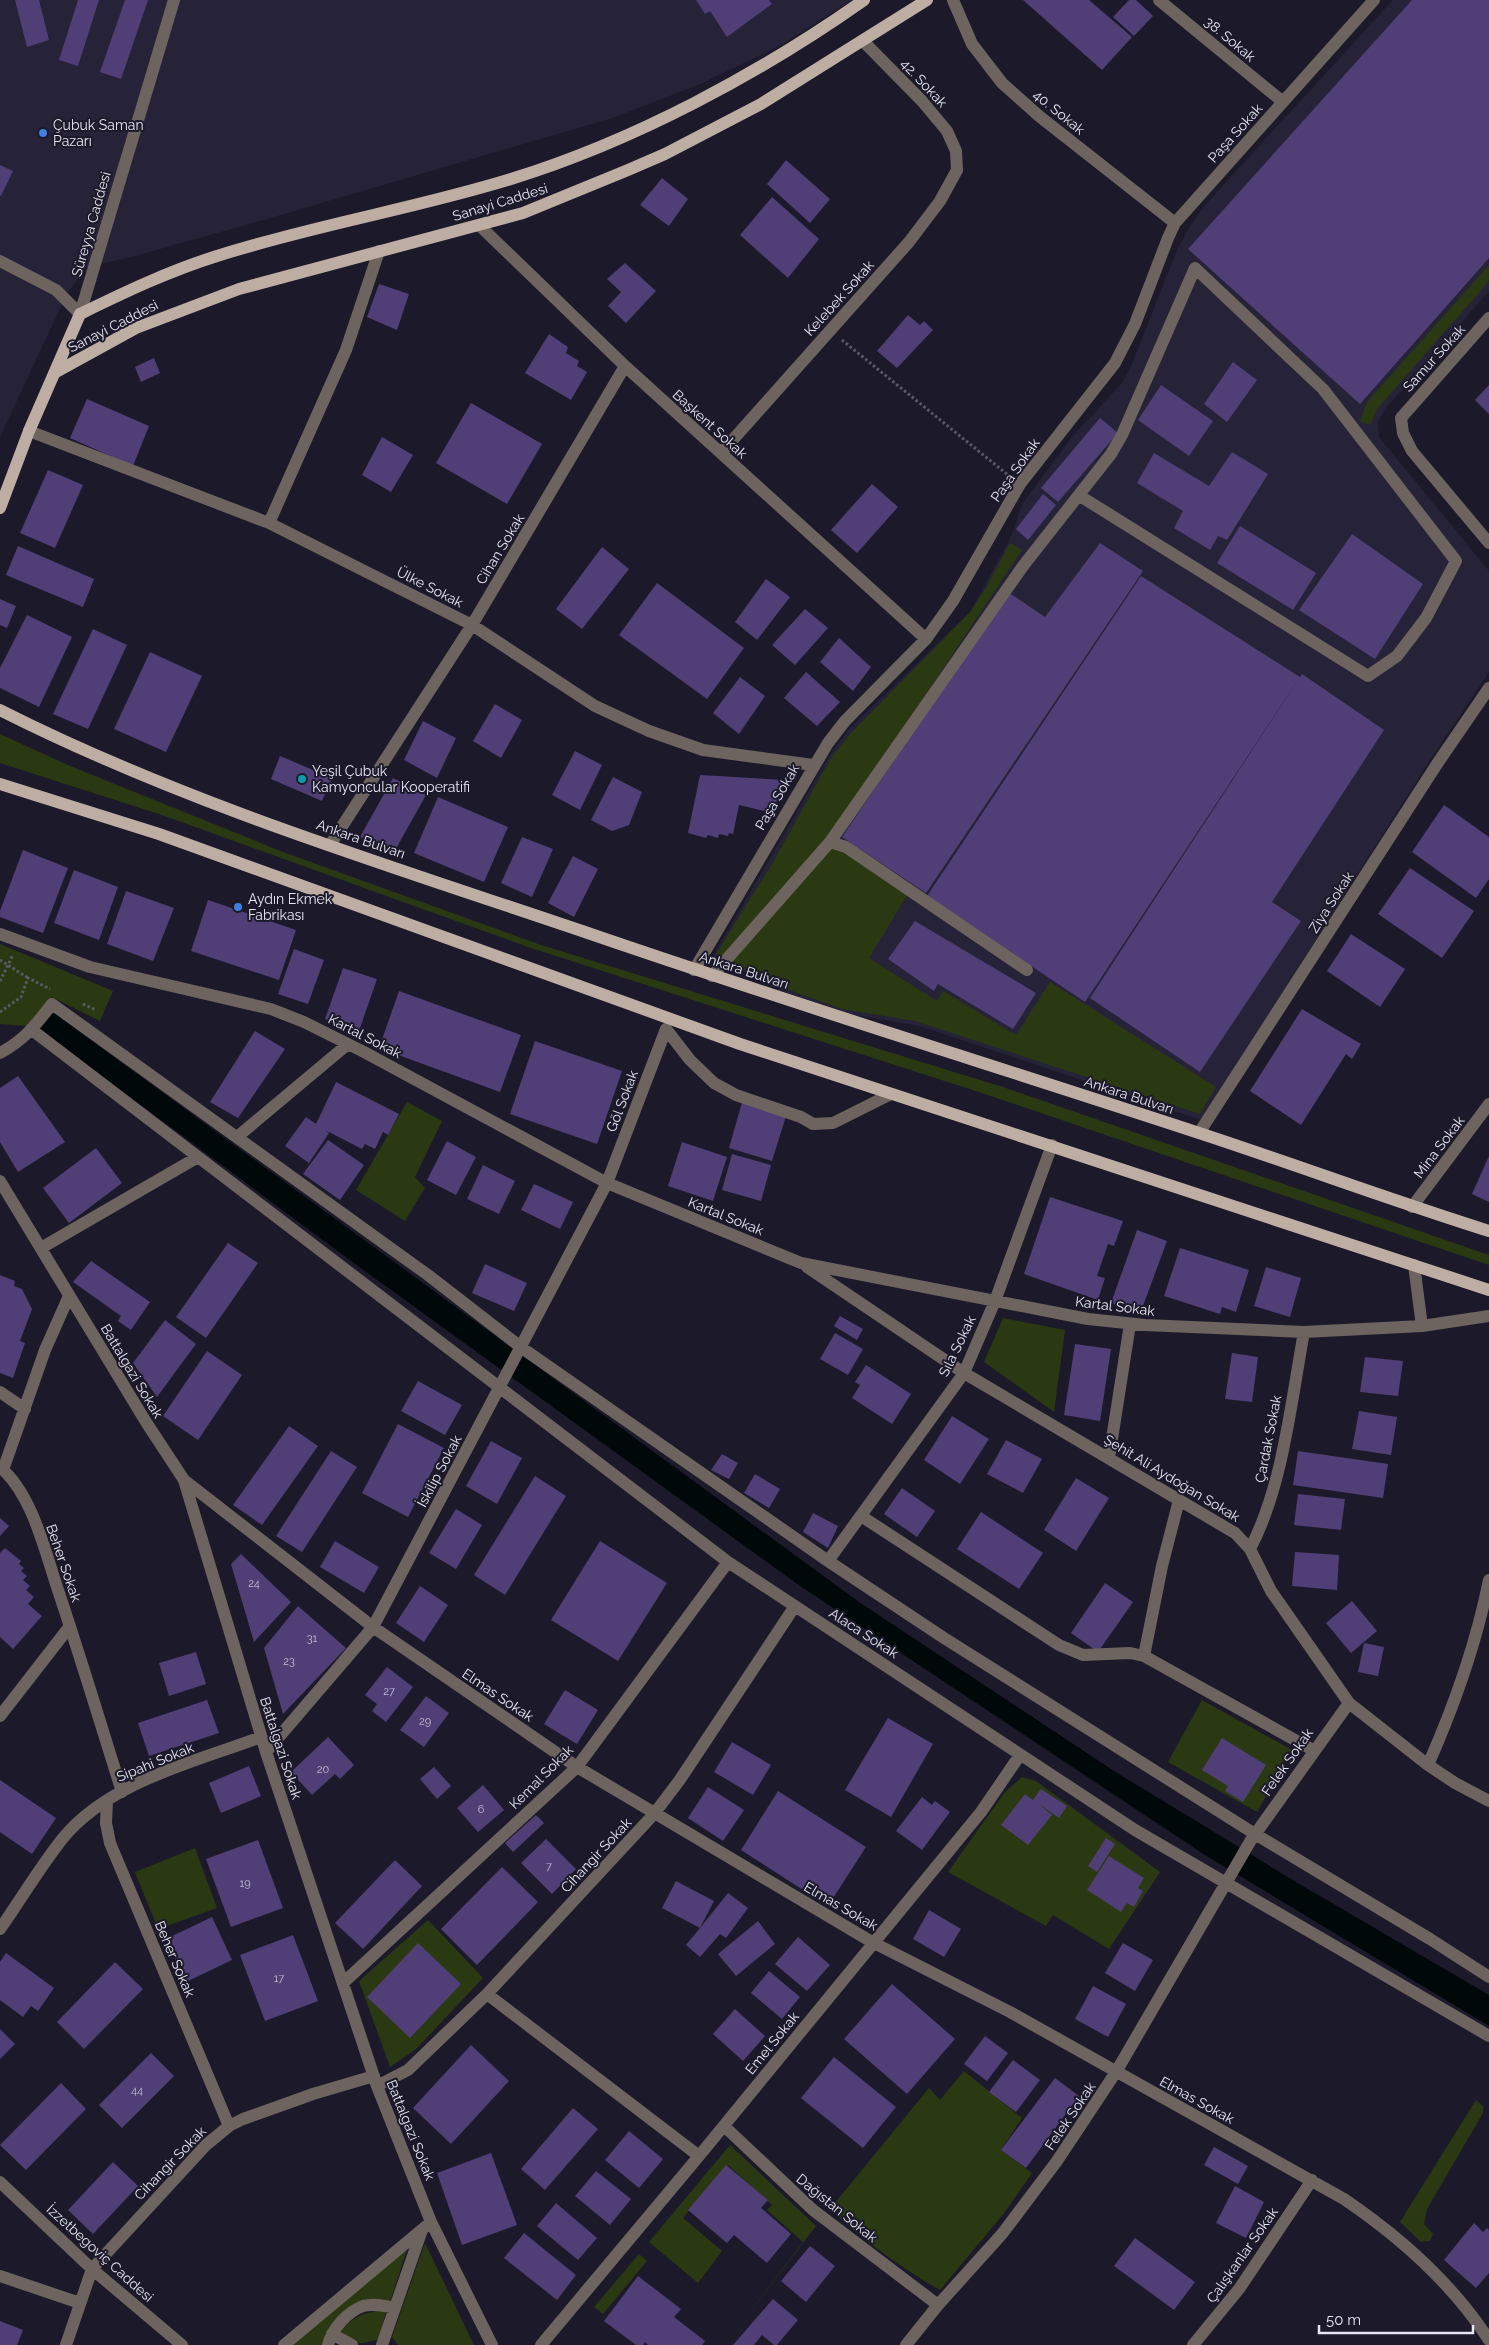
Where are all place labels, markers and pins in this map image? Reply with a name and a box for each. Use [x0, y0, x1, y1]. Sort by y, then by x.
place label: Çubuk Saman Pazarı [53, 117, 144, 149]
marker: Çubuk Saman Pazarı [37, 127, 49, 139]
place label: Yeşil Çubuk Kamyoncular Kooperatifi [312, 763, 470, 795]
marker: Yeşil Çubuk Kamyoncular Kooperatifi [296, 773, 308, 785]
place label: Aydın Ekmek Fabrikası [248, 891, 333, 923]
marker: Aydın Ekmek Fabrikası [232, 901, 244, 913]

